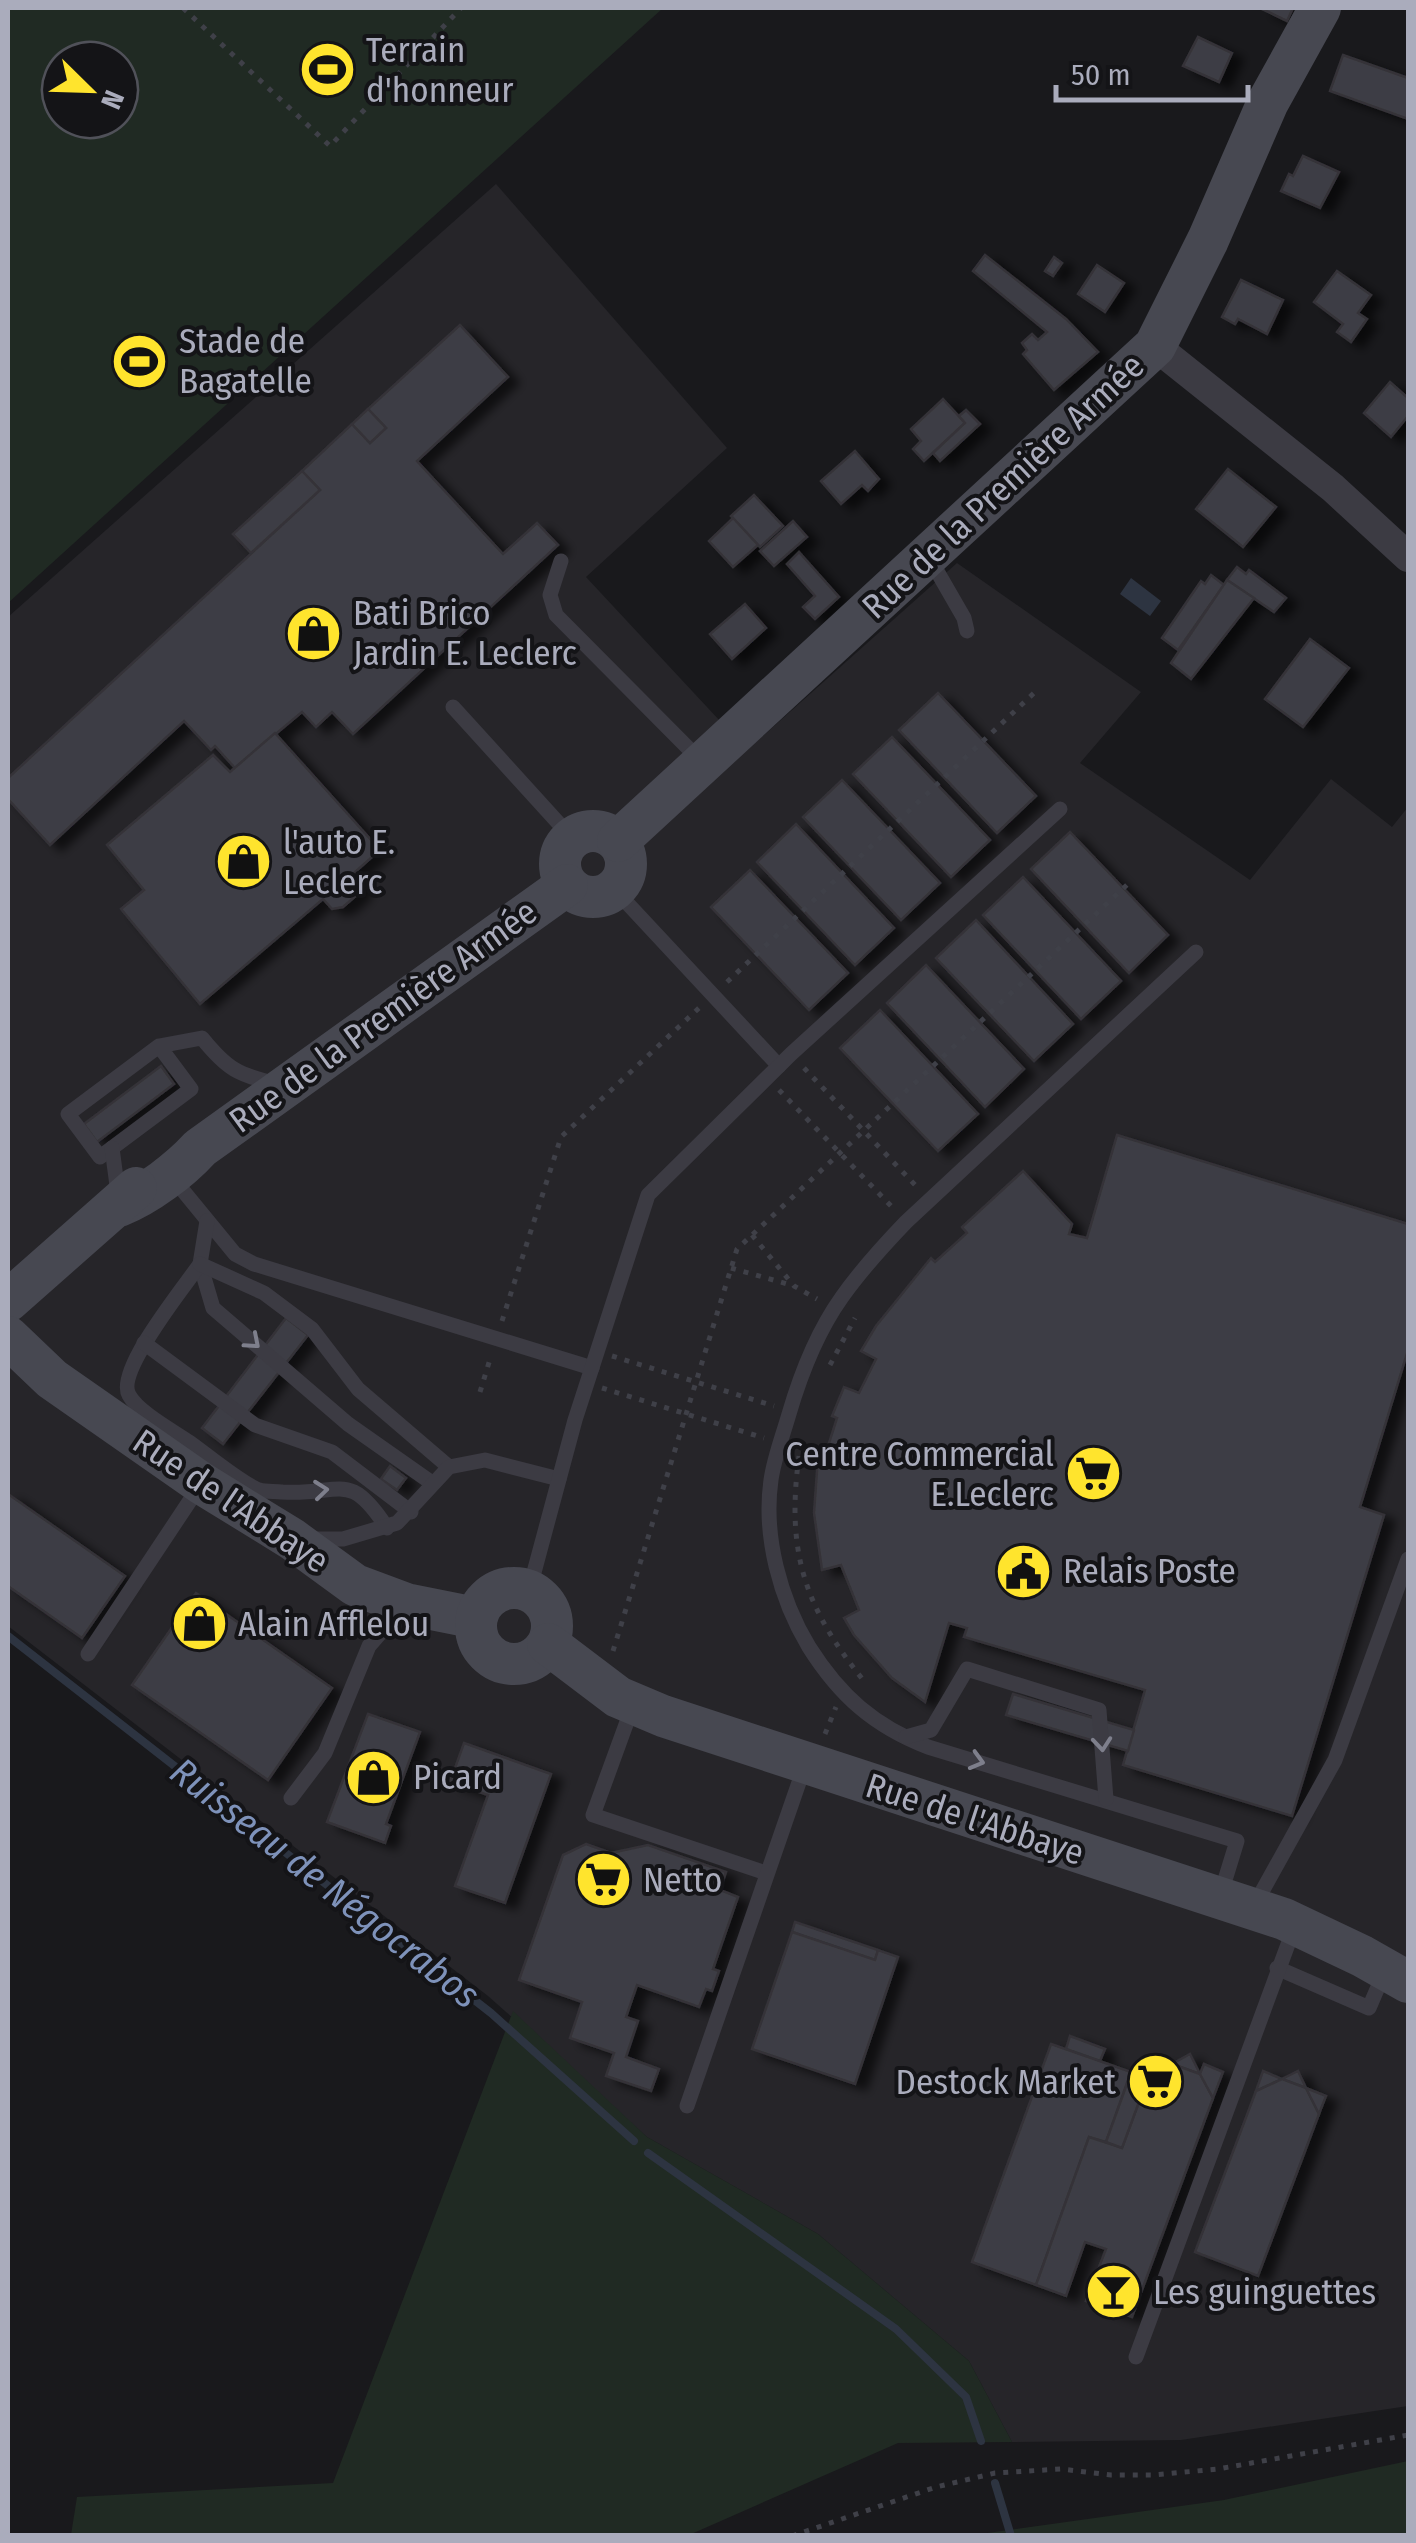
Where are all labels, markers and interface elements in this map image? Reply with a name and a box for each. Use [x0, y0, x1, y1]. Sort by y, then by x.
place label: Terrain d'honneur [366, 29, 513, 111]
north arrow [40, 40, 140, 140]
sports icon: Terrain d'honneur [297, 40, 357, 100]
scale bar [1056, 40, 1248, 102]
text: 50 m [1071, 57, 1131, 93]
text: N [94, 85, 131, 114]
place label: Stade de Bagatelle [179, 320, 312, 402]
sports icon: Stade de Bagatelle [110, 331, 170, 391]
street label: Rue de la Première Armée [854, 345, 1152, 627]
place label: Bati Brico Jardin E. Leclerc [353, 592, 577, 674]
shop icon: Bati Brico Jardin E. Leclerc [284, 603, 344, 663]
place label: l'auto E. Leclerc [283, 821, 395, 903]
shop icon: l'auto E. Leclerc [214, 832, 274, 892]
street label: Rue de la Première Armée [221, 890, 545, 1142]
one-way arrow [241, 1330, 259, 1348]
street label: Rue de l'Abbaye [125, 1420, 337, 1582]
place label: Centre Commercial E.Leclerc [785, 1433, 1054, 1515]
supermarket icon: Centre Commercial E.Leclerc [1063, 1444, 1123, 1504]
one-way arrow [313, 1480, 329, 1501]
public building icon: Relais Poste [994, 1541, 1054, 1601]
place label: Relais Poste [1063, 1550, 1236, 1592]
shop icon: Alain Afflelou [169, 1594, 229, 1654]
place label: Alain Afflelou [238, 1603, 429, 1645]
one-way arrow [1090, 1736, 1112, 1752]
shop icon: Picard [344, 1747, 404, 1807]
water label: Ruisseau de Négocrabos [161, 1748, 489, 2018]
one-way arrow [968, 1749, 985, 1770]
place label: Picard [413, 1756, 502, 1798]
street label: Rue de l'Abbaye [861, 1764, 1089, 1874]
supermarket icon: Netto [574, 1850, 634, 1910]
place label: Netto [643, 1859, 722, 1901]
supermarket icon: Destock Market [1125, 2052, 1185, 2112]
place label: Destock Market [896, 2061, 1117, 2103]
bar icon: Les guinguettes [1084, 2262, 1144, 2322]
place label: Les guinguettes [1153, 2271, 1376, 2313]

